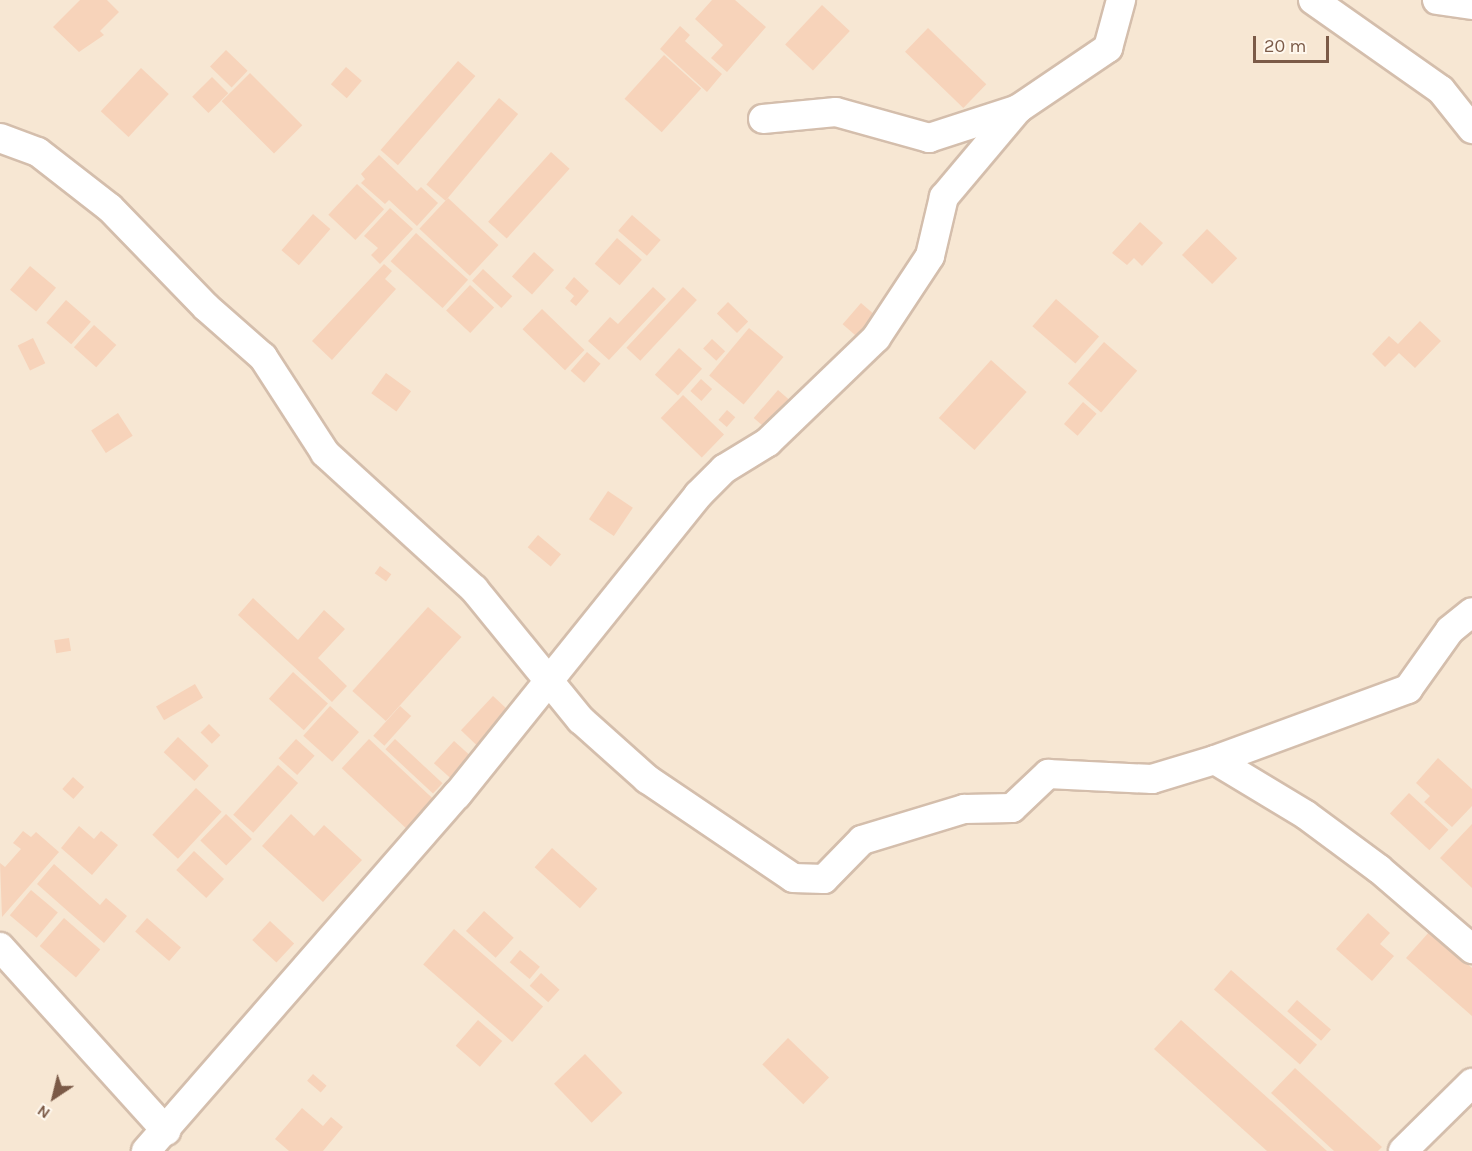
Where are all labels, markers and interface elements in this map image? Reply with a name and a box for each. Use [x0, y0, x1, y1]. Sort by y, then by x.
scale bar [1256, 24, 1332, 62]
text: 20 m [1264, 35, 1306, 57]
north arrow [24, 1067, 84, 1127]
text: N [33, 1101, 54, 1123]

